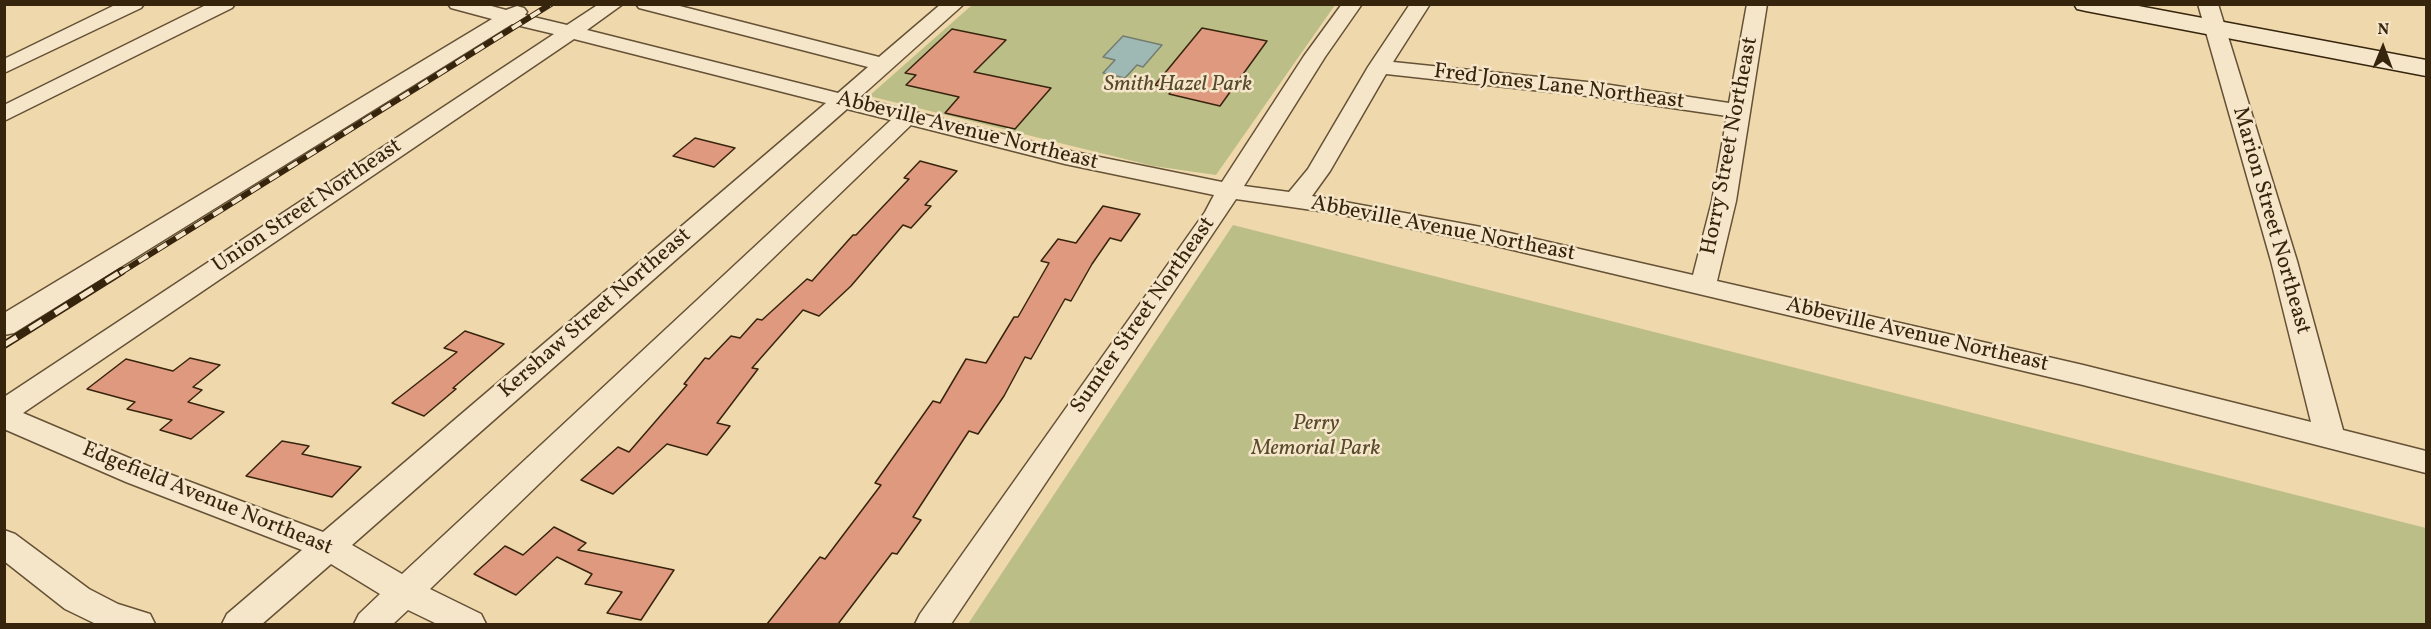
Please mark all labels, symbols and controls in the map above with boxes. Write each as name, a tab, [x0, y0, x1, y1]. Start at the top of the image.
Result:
north arrow	[2353, 18, 2413, 78]
text: N	[2377, 19, 2389, 41]
street label: Horry Street Northeast	[1697, 35, 1765, 257]
street label: Fred Jones Lane Northeast	[1432, 60, 1686, 116]
park label: Smith Hazel Park	[1104, 73, 1252, 99]
street label: Abbeville Avenue Northeast	[833, 87, 1101, 177]
street label: Marion Street Northeast	[2225, 104, 2315, 338]
street label: Union Street Northeast	[208, 134, 408, 280]
street label: Abbeville Avenue Northeast	[1309, 191, 1577, 269]
street label: Sumter Street Northeast	[1066, 212, 1222, 420]
street label: Kershaw Street Northeast	[494, 223, 698, 405]
street label: Abbeville Avenue Northeast	[1783, 293, 2051, 379]
park label: Perry Memorial Park	[1252, 412, 1380, 464]
street label: Edgefield Avenue Northeast	[78, 438, 336, 562]

